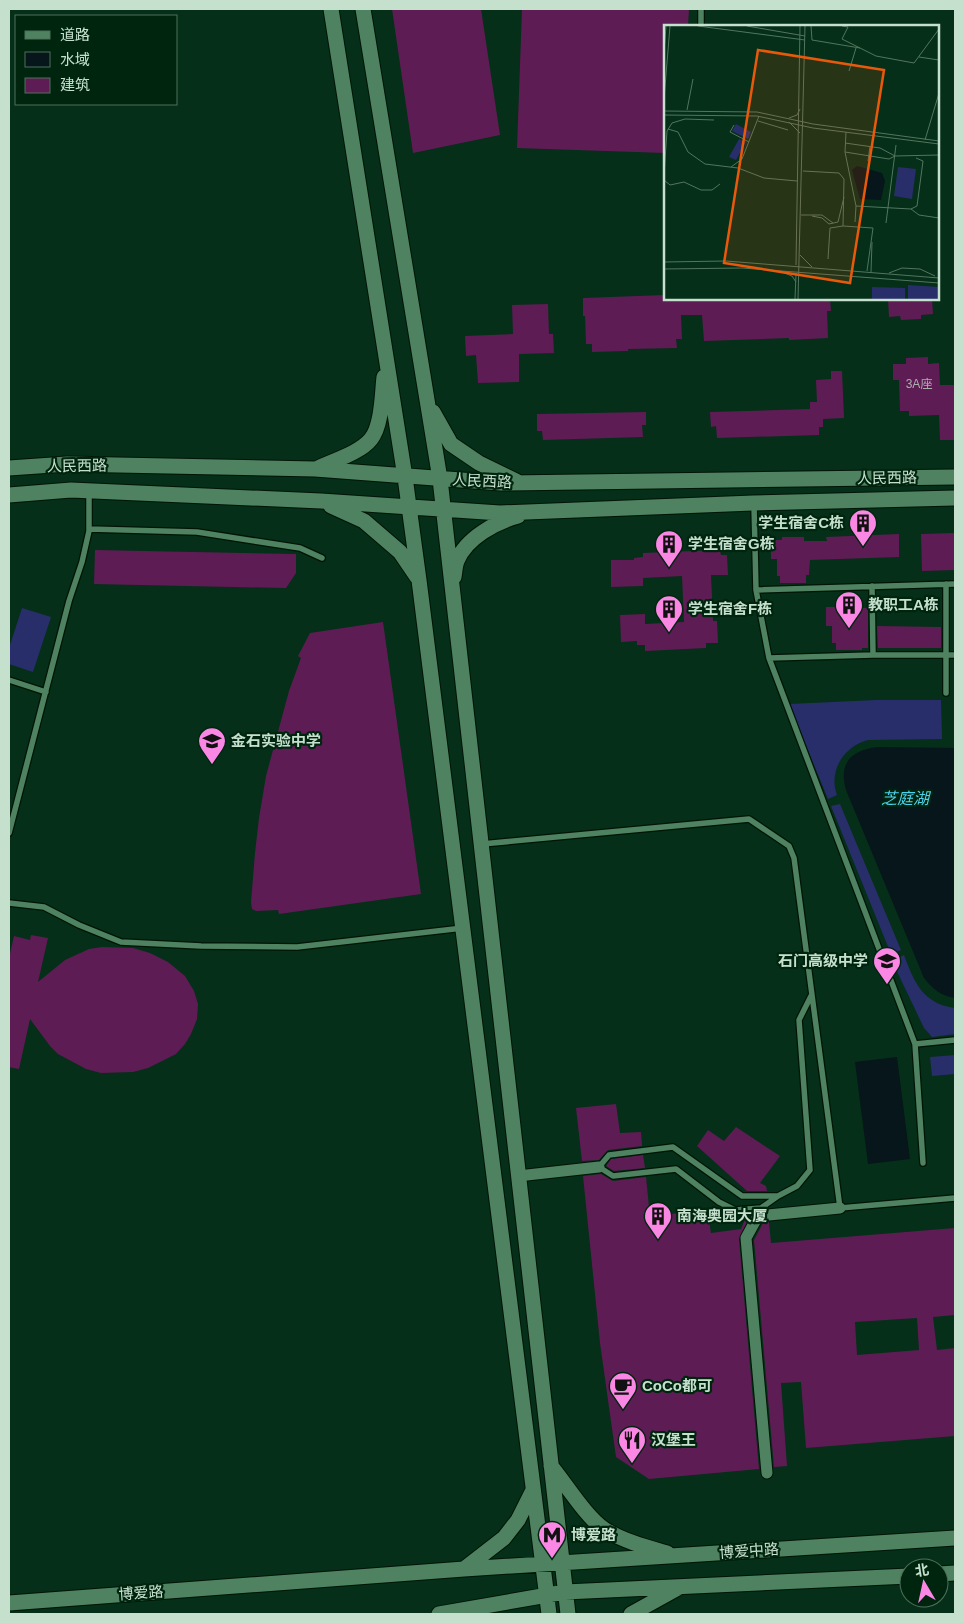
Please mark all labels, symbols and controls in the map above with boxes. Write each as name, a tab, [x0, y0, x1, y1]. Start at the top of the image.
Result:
legend	[15, 15, 178, 105]
inset map	[664, 25, 939, 300]
text: 道路	[60, 26, 90, 43]
text: 水域	[60, 51, 90, 68]
text: 建筑	[60, 76, 90, 93]
house number: 3A座	[906, 377, 932, 391]
street label: 人民西路	[47, 456, 107, 475]
street label: 人民西路	[857, 468, 917, 487]
street label: 人民西路	[452, 470, 512, 491]
building icon: 学生宿舍C栋	[848, 508, 878, 547]
place label: 学生宿舍C栋	[758, 514, 844, 531]
building icon: 学生宿舍G栋	[654, 529, 684, 568]
place label: 学生宿舍G栋	[688, 535, 775, 552]
building icon: 教职工A栋	[834, 590, 864, 629]
building icon: 学生宿舍F栋	[654, 594, 684, 633]
place label: 教职工A栋	[868, 596, 939, 613]
place label: 学生宿舍F栋	[688, 600, 772, 617]
school or university icon: 金石实验中学	[197, 726, 227, 765]
place label: 金石实验中学	[231, 732, 321, 749]
water label: 芝庭湖	[881, 790, 932, 807]
school or university icon: 石门高级中学	[872, 946, 902, 985]
place label: 石门高级中学	[778, 952, 868, 969]
building icon: 南海奥园大厦	[643, 1201, 673, 1240]
place label: 南海奥园大厦	[677, 1207, 767, 1224]
cafe icon: CoCo都可	[608, 1371, 638, 1410]
place label: CoCo都可	[642, 1377, 712, 1394]
restaurant icon: 汉堡王	[617, 1425, 647, 1464]
place label: 汉堡王	[651, 1431, 696, 1448]
metro station icon: 博爱路	[537, 1520, 567, 1559]
place label: 博爱路	[571, 1526, 616, 1543]
street label: 博爱中路	[718, 1540, 779, 1561]
north arrow	[899, 1558, 949, 1608]
text: 北	[914, 1561, 930, 1579]
street label: 博爱路	[118, 1582, 164, 1603]

